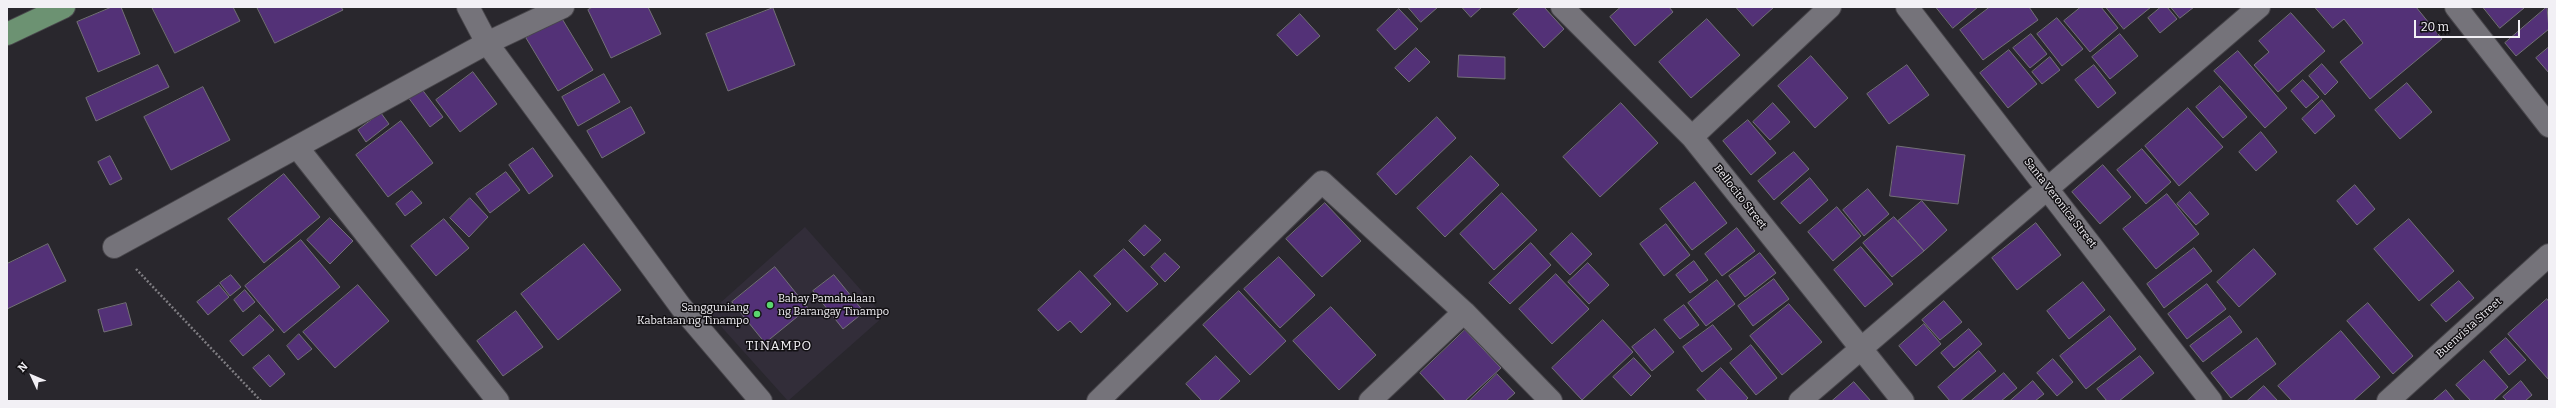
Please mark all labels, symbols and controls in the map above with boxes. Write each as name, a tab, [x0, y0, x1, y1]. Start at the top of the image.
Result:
scale bar	[2416, 12, 2522, 38]
text: 20 m	[2421, 20, 2449, 34]
street label: Santa Veronica Street	[2021, 156, 2099, 250]
street label: Bellocito Street	[1711, 162, 1769, 232]
place label: Bahay Pamahalaan ng Barangay Tinampo	[778, 292, 889, 318]
street label: Buenvista Street	[2433, 295, 2505, 361]
marker: Bahay Pamahalaan ng Barangay Tinampo	[765, 300, 775, 310]
place label: Sangguniang Kabataan ng Tinampo	[637, 301, 749, 327]
marker: Sangguniang Kabataan ng Tinampo	[752, 309, 762, 319]
district label: TINAMPO	[746, 338, 812, 354]
north arrow	[12, 356, 52, 396]
text: N	[15, 360, 31, 375]

